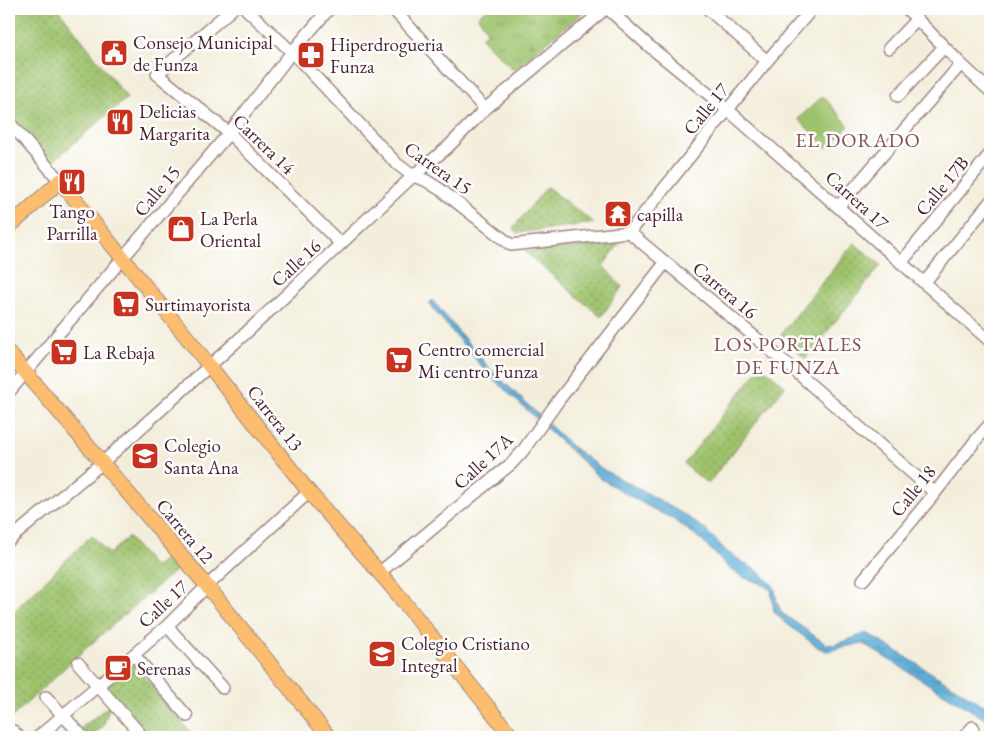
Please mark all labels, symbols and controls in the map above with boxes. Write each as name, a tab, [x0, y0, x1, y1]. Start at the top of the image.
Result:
place label: Consejo Municipal de Funza	[133, 30, 273, 77]
place label: Hiperdrogueria Funza	[330, 32, 444, 79]
public building icon: Consejo Municipal de Funza	[99, 38, 129, 68]
pharmacy icon: Hiperdrogueria Funza	[296, 40, 326, 70]
street label: Calle 17	[678, 77, 735, 140]
place label: Delicias Margarita	[139, 99, 210, 146]
restaurant icon: Delicias Margarita	[105, 107, 135, 137]
street label: Carrera 14	[228, 108, 301, 180]
district label: EL DORADO	[795, 127, 921, 153]
street label: Carrera 15	[399, 136, 477, 200]
street label: Calle 17B	[910, 151, 974, 221]
street label: Calle 15	[128, 160, 186, 222]
street label: Carrera 17	[820, 165, 895, 236]
restaurant icon: Tango Parrilla	[57, 167, 87, 197]
place label: Tango Parrilla	[46, 199, 98, 246]
temple icon: capilla	[603, 199, 633, 229]
place label: capilla	[637, 202, 684, 227]
place label: La Perla Oriental	[200, 206, 261, 253]
shop icon: La Perla Oriental	[166, 214, 196, 244]
street label: Calle 16	[266, 234, 326, 292]
street label: Carrera 16	[687, 256, 763, 324]
supermarket icon: Surtimayorista	[111, 289, 141, 319]
place label: Surtimayorista	[145, 292, 251, 317]
district label: LOS PORTALES DE FUNZA	[714, 331, 862, 380]
supermarket icon: La Rebaja	[49, 337, 79, 367]
place label: Centro comercial Mi centro Funza	[418, 337, 545, 384]
place label: La Rebaja	[83, 340, 156, 365]
supermarket icon: Centro comercial Mi centro Funza	[384, 345, 414, 375]
street label: Carrera 13	[241, 380, 309, 456]
street label: Calle 17A	[448, 426, 519, 495]
place label: Colegio Santa Ana	[164, 433, 239, 480]
school or university icon: Colegio Santa Ana	[130, 441, 160, 471]
street label: Calle 18	[885, 460, 941, 522]
street label: Carrera 12	[151, 493, 219, 569]
street label: Calle 17	[133, 574, 194, 633]
place label: Colegio Cristiano Integral	[401, 631, 530, 678]
school or university icon: Colegio Cristiano Integral	[367, 639, 397, 669]
cafe icon: Serenas	[103, 653, 133, 683]
place label: Serenas	[137, 656, 191, 681]

